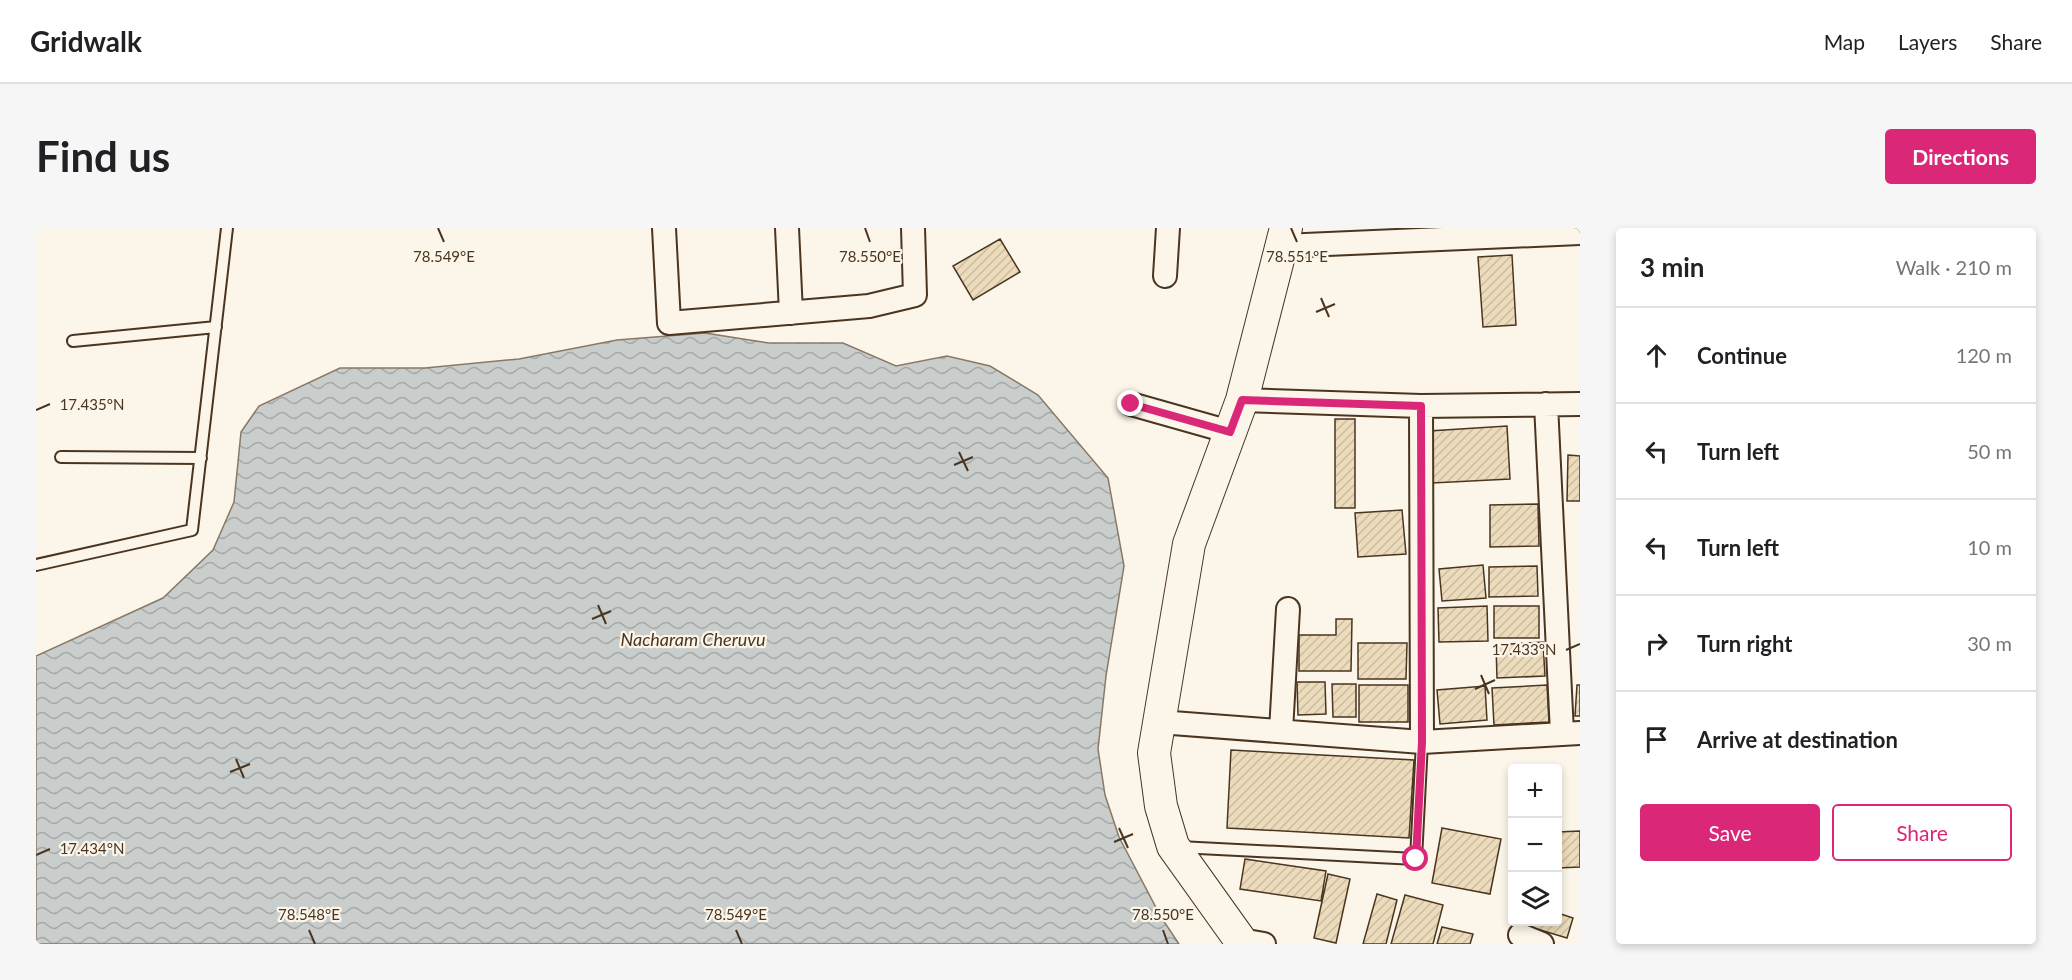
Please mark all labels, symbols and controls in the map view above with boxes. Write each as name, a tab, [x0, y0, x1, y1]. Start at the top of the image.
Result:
text: Gridwalk	[30, 24, 142, 58]
text: Map	[1824, 29, 1865, 54]
text: Layers	[1898, 29, 1957, 54]
text: Share	[1990, 29, 2042, 54]
button: Directions	[1885, 129, 2036, 184]
text: Find us	[36, 131, 170, 181]
text: 78.549°E	[413, 247, 475, 265]
text: 78.550°E	[839, 247, 901, 265]
text: 78.551°E	[1266, 247, 1328, 265]
text: 3 min	[1640, 251, 1704, 283]
text: Walk · 210 m	[1896, 255, 2012, 279]
icon: ahead	[1640, 339, 1673, 372]
text: Continue	[1697, 342, 1787, 369]
text: 120 m	[1956, 343, 2012, 367]
route end	[1117, 390, 1143, 416]
text: 17.435°N	[60, 395, 124, 413]
icon: left	[1640, 435, 1673, 468]
text: Turn left	[1697, 438, 1779, 465]
text: 50 m	[1967, 439, 2012, 463]
icon: left	[1640, 531, 1673, 564]
text: Turn left	[1697, 534, 1779, 561]
text: 10 m	[1967, 535, 2012, 559]
icon: right	[1640, 627, 1673, 660]
water label: Nacharam Cheruvu	[620, 628, 766, 650]
text: Turn right	[1697, 630, 1792, 657]
text: 30 m	[1967, 631, 2012, 655]
text: 17.433°N	[1492, 640, 1556, 658]
icon: arrive	[1640, 723, 1673, 756]
text: Arrive at destination	[1697, 726, 1898, 753]
map controls	[1508, 764, 1562, 926]
button: +	[1508, 764, 1562, 818]
button: Save	[1640, 804, 1820, 861]
button: Share	[1832, 804, 2012, 861]
button: −	[1508, 818, 1562, 872]
text: 17.434°N	[60, 839, 124, 857]
route start	[1402, 845, 1428, 871]
button: layers	[1508, 872, 1562, 926]
text: 78.548°E	[278, 905, 340, 923]
text: 78.549°E	[705, 905, 767, 923]
text: 78.550°E	[1132, 905, 1194, 923]

